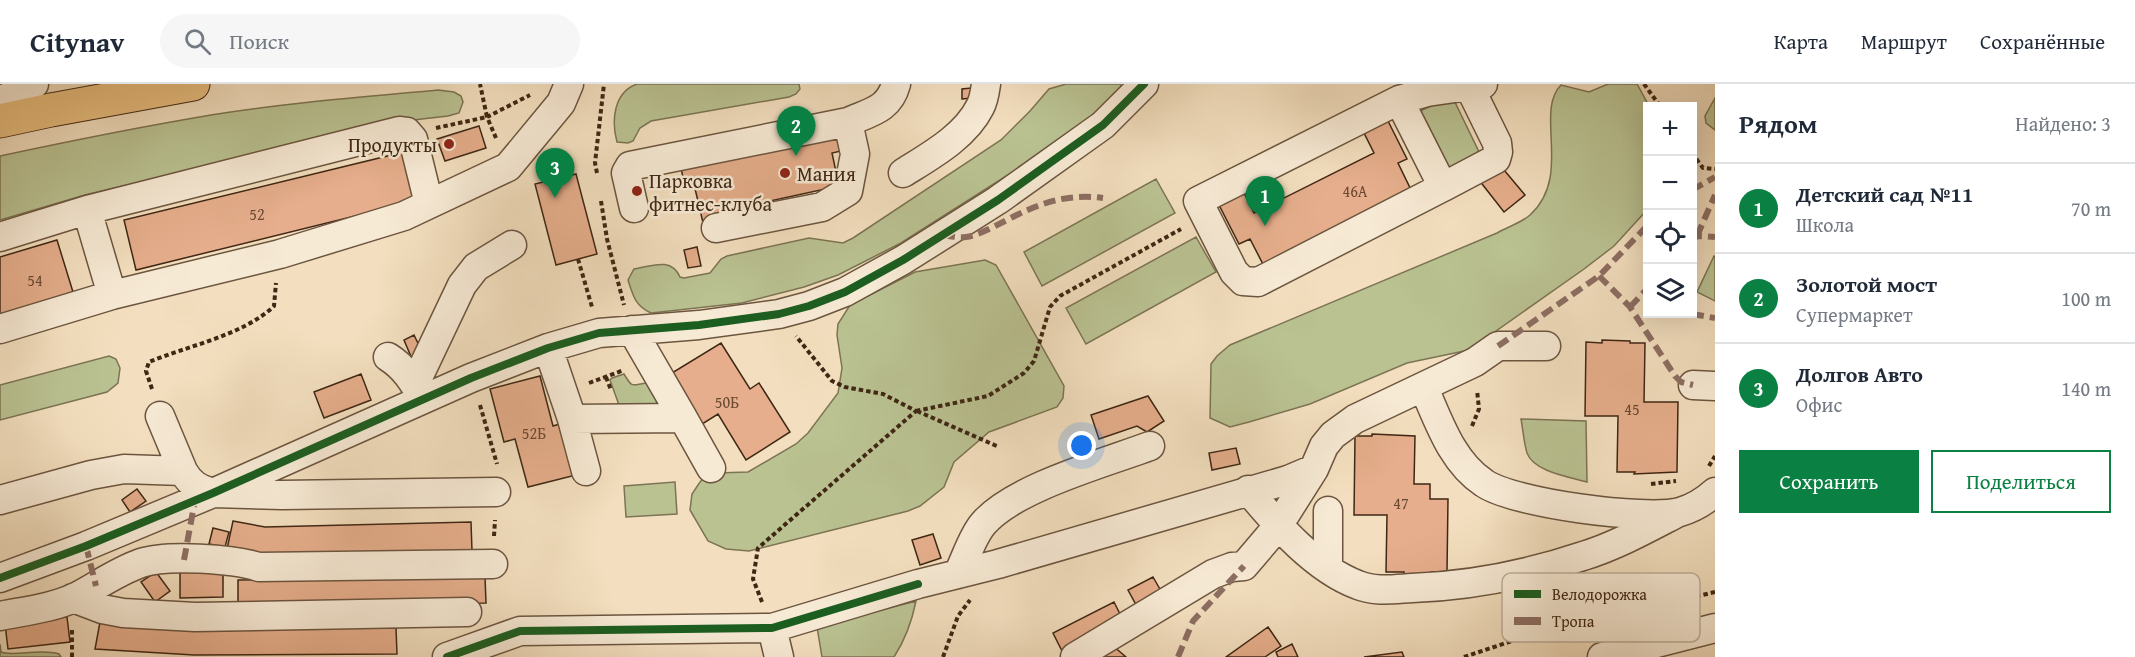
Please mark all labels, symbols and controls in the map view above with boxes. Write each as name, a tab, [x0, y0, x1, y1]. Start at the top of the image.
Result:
search box	[160, 14, 580, 68]
text: Citynav	[30, 21, 124, 62]
icon: search	[181, 25, 214, 58]
text: Поиск	[229, 25, 289, 57]
text: Карта	[1774, 26, 1828, 57]
text: Маршрут	[1861, 26, 1947, 57]
text: Сохранённые	[1980, 26, 2105, 57]
map controls	[1643, 102, 1697, 318]
button: +	[1643, 102, 1697, 156]
text: Рядом	[1739, 104, 1817, 143]
pin: 2	[776, 106, 816, 156]
text: Найдено: 3	[2015, 109, 2111, 138]
place label: Продукты	[348, 130, 437, 159]
marker: Продукты	[442, 137, 456, 151]
pin: 3	[536, 148, 574, 198]
button: −	[1643, 156, 1697, 210]
place label: Мания	[797, 159, 856, 188]
place label: Парковка фитнес-клуба	[649, 166, 773, 218]
marker: Мания	[778, 166, 792, 180]
pin: 1	[1246, 176, 1284, 226]
text: Детский сад №11	[1796, 178, 1973, 210]
house number: 46А	[1342, 179, 1368, 203]
marker: Парковка фитнес-клуба	[630, 184, 644, 198]
text: 1	[1753, 194, 1764, 223]
text: 70 m	[2071, 194, 2111, 223]
house number: 52	[249, 202, 265, 226]
button: locate	[1643, 210, 1697, 264]
text: Школа	[1796, 210, 1854, 239]
button: layers	[1643, 264, 1697, 318]
house number: 54	[27, 268, 43, 292]
text: Золотой мост	[1796, 268, 1937, 300]
text: 2	[1753, 284, 1764, 313]
text: 100 m	[2061, 284, 2111, 313]
text: Супермаркет	[1796, 300, 1913, 329]
text: Долгов Авто	[1796, 358, 1923, 390]
text: 3	[1753, 374, 1764, 403]
text: 140 m	[2061, 374, 2111, 403]
house number: 50Б	[715, 390, 739, 414]
text: Офис	[1796, 390, 1842, 419]
house number: 45	[1624, 397, 1640, 421]
house number: 52Б	[522, 421, 546, 445]
your location	[1067, 431, 1096, 460]
button: Сохранить	[1739, 450, 1919, 513]
button: Поделиться	[1931, 450, 2111, 513]
house number: 47	[1393, 491, 1409, 515]
legend	[1502, 573, 1700, 642]
text: Велодорожка	[1552, 582, 1647, 606]
text: Тропа	[1552, 609, 1595, 633]

